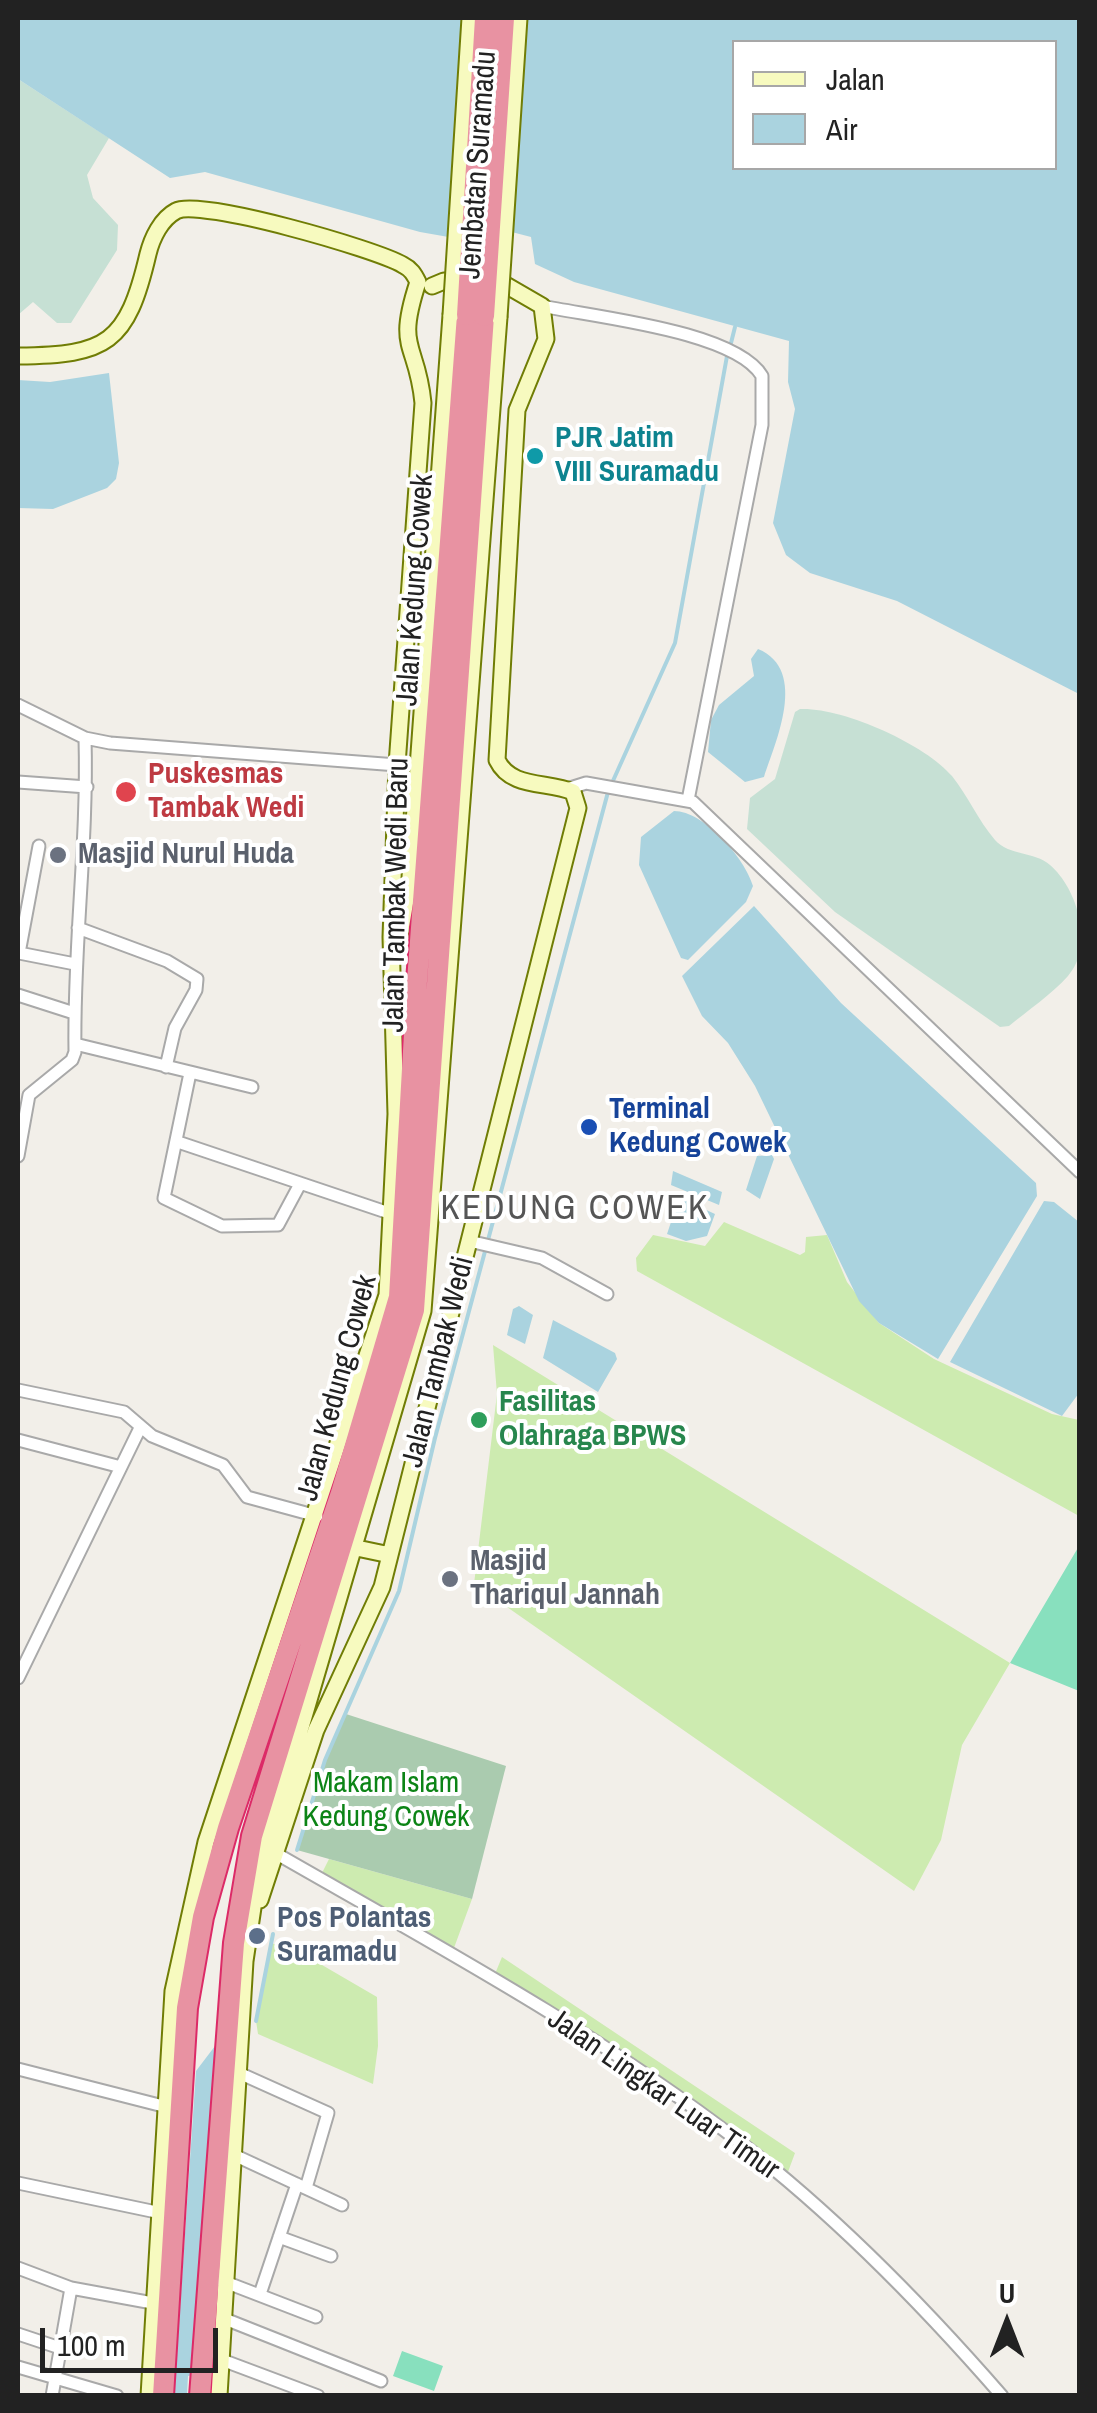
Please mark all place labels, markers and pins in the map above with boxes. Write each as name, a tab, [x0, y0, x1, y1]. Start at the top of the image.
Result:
place label: PJR Jatim VIII Suramadu	[555, 421, 719, 492]
marker: PJR Jatim VIII Suramadu	[524, 445, 546, 467]
place label: Puskesmas Tambak Wedi	[148, 757, 304, 828]
marker: Puskesmas Tambak Wedi	[113, 779, 139, 805]
place label: Masjid Nurul Huda	[78, 837, 294, 873]
marker: Masjid Nurul Huda	[47, 844, 69, 866]
place label: Terminal Kedung Cowek	[609, 1092, 787, 1162]
marker: Terminal Kedung Cowek	[578, 1116, 600, 1138]
place label: Fasilitas Olahraga BPWS	[499, 1385, 686, 1456]
marker: Fasilitas Olahraga BPWS	[468, 1409, 490, 1431]
place label: Masjid Thariqul Jannah	[470, 1544, 660, 1614]
marker: Masjid Thariqul Jannah	[439, 1568, 461, 1590]
place label: Pos Polantas Suramadu	[277, 1901, 431, 1972]
marker: Pos Polantas Suramadu	[246, 1925, 268, 1947]

